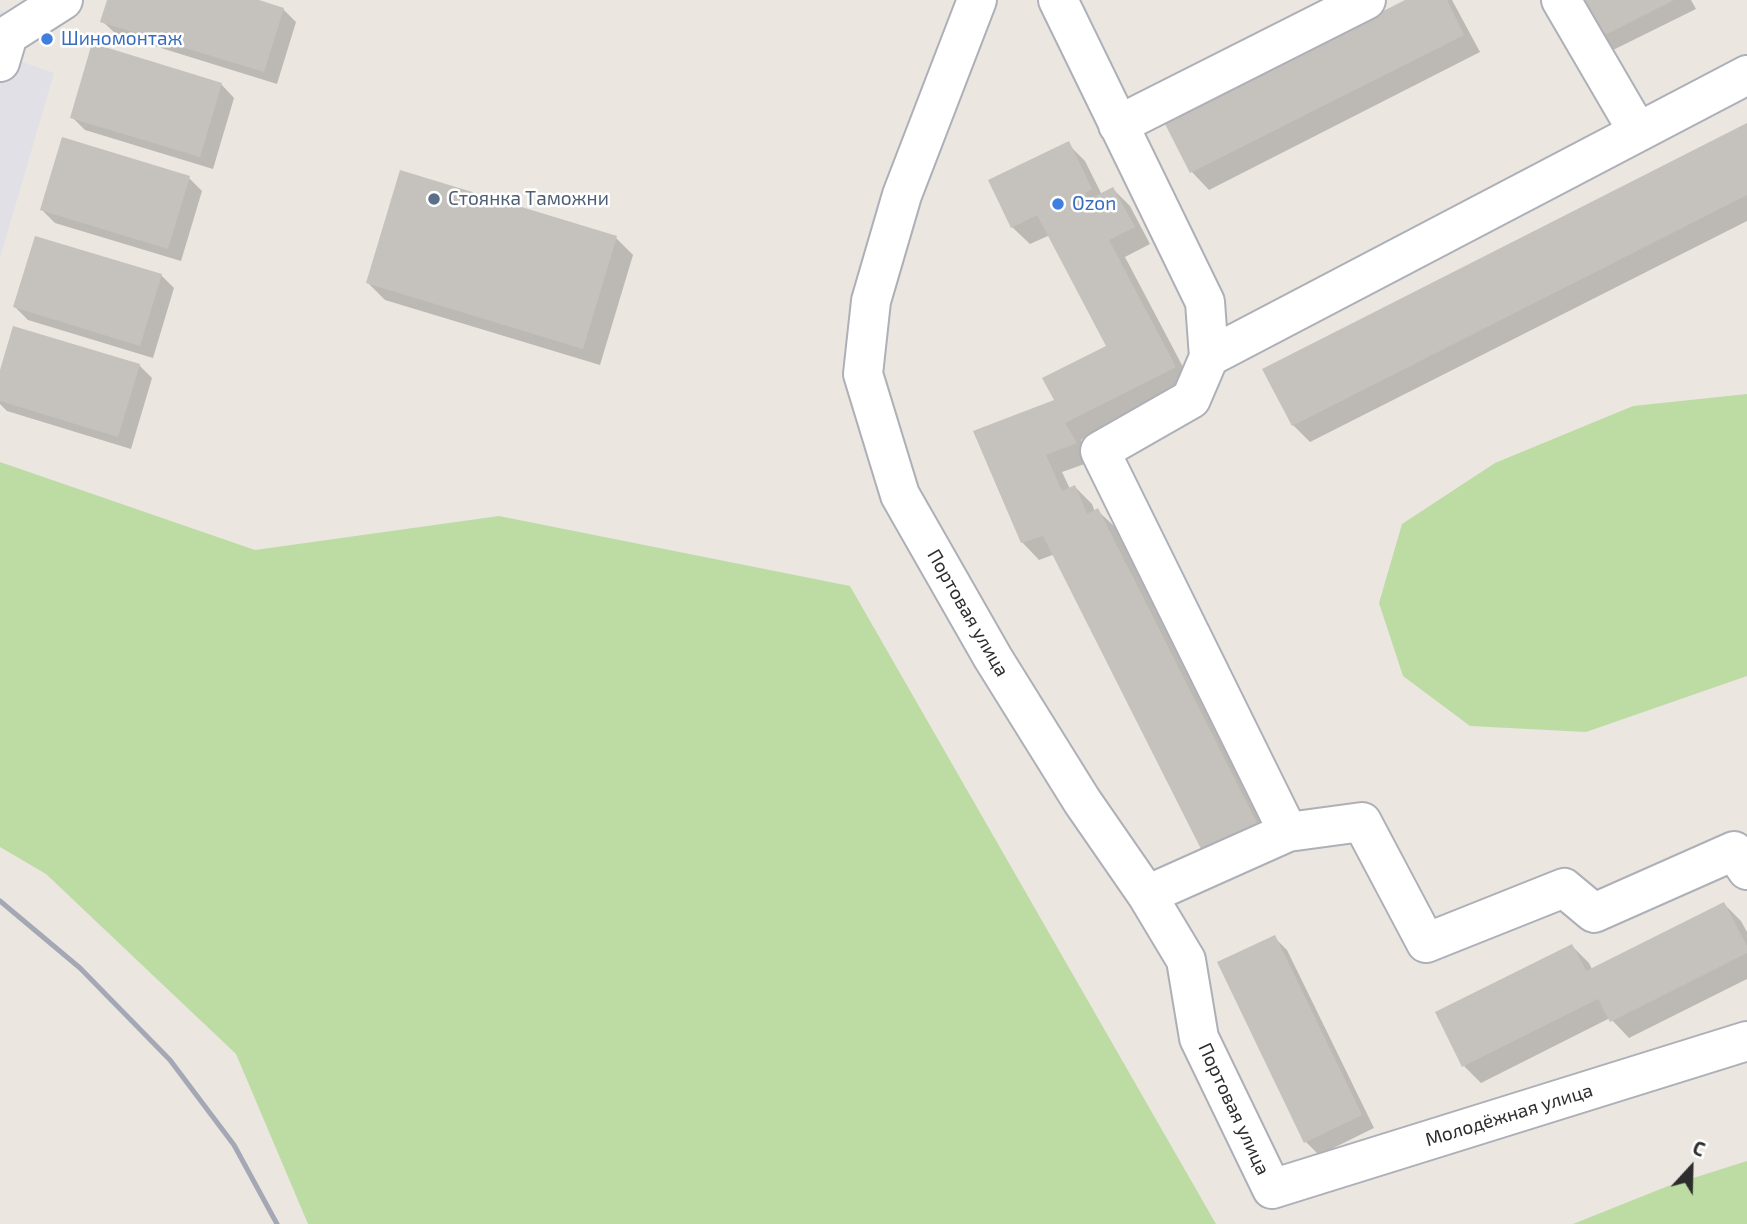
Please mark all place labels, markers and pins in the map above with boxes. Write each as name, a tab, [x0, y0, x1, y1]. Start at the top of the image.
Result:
place label: Шиномонтаж	[61, 28, 183, 50]
marker: Шиномонтаж	[39, 31, 55, 47]
place label: Стоянка Таможни	[448, 188, 609, 210]
marker: Стоянка Таможни	[426, 191, 442, 207]
place label: Ozon	[1072, 193, 1116, 215]
marker: Ozon	[1050, 196, 1066, 212]

